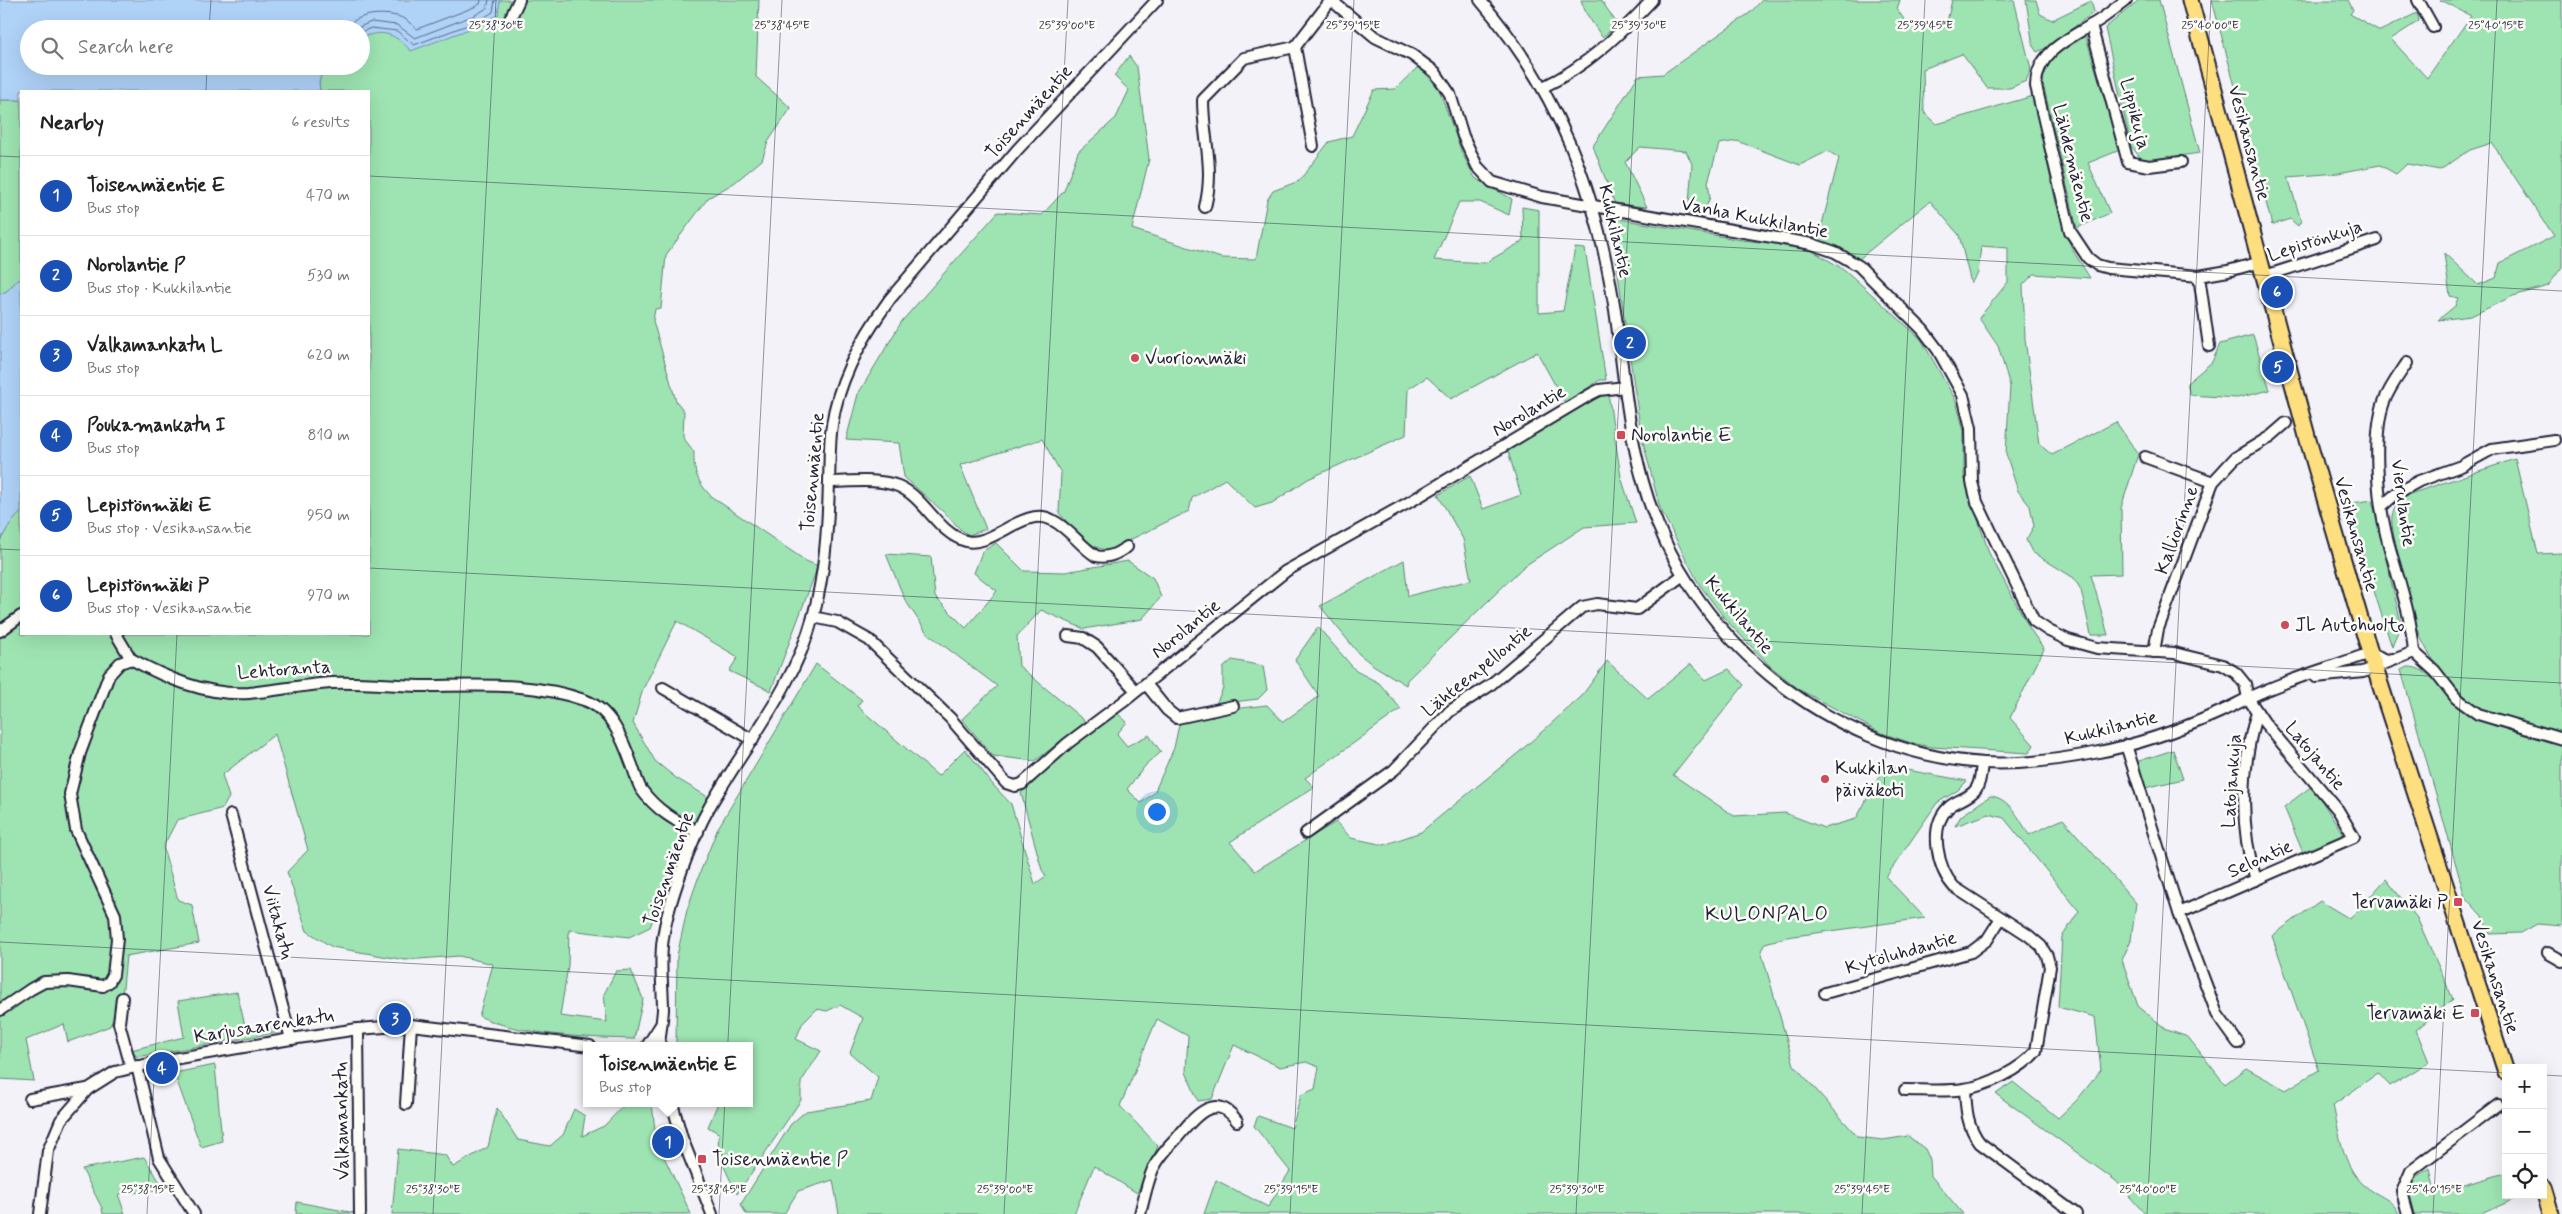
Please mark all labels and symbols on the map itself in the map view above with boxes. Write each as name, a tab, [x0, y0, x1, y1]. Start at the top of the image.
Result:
text: 25°38'30"E	[469, 18, 523, 34]
text: 25°38'45"E	[754, 18, 810, 34]
text: 25°39'00"E	[1039, 18, 1095, 34]
text: 25°39'15"E	[1326, 18, 1380, 34]
text: 25°39'30"E	[1611, 18, 1667, 34]
text: 25°39'45"E	[1897, 18, 1953, 34]
text: 25°40'00"E	[2181, 18, 2239, 34]
text: 25°40'15"E	[2468, 18, 2524, 34]
street label: Toisenmäentie	[980, 59, 1078, 165]
street label: Lippikuja	[2112, 75, 2157, 153]
street label: Vesikansantie	[2222, 83, 2276, 203]
street label: Lähdemäentie	[2046, 101, 2100, 225]
street label: Kukkilantie	[1592, 182, 1638, 280]
street label: Vanha Kukkilantie	[1679, 191, 1831, 245]
street label: Lepistönkuja	[2264, 214, 2366, 269]
pin: 6	[2261, 273, 2293, 311]
pin: 2	[1614, 324, 1646, 362]
place label: Vuorionmäki	[1145, 346, 1247, 371]
pin: 5	[2262, 348, 2294, 386]
marker: Vuorionmäki	[1129, 352, 1141, 364]
street label: Norolantie	[1487, 379, 1571, 443]
street label: Toisenmäentie	[795, 411, 831, 533]
place label: Norolantie E	[1631, 423, 1732, 448]
marker: Norolantie E	[1615, 429, 1627, 441]
street label: Vierulantie	[2385, 458, 2421, 548]
street label: Vesikansantie	[2328, 474, 2384, 594]
street label: Kalliorinne	[2149, 482, 2205, 578]
street label: Kukkilantie	[1699, 571, 1779, 659]
street label: Norolantie	[1146, 593, 1226, 665]
place label: JL Autohuolto	[2295, 613, 2405, 638]
street label: Lähteenpellontie	[1417, 619, 1537, 723]
marker: JL Autohuolto	[2279, 619, 2291, 631]
street label: Lehtoranta	[236, 654, 332, 686]
street label: Kukkilantie	[2062, 704, 2160, 752]
street label: Latojantie	[2278, 716, 2351, 796]
street label: Latojankuja	[2216, 733, 2249, 829]
place label: Kukkilan päiväkoti	[1835, 756, 1908, 803]
marker: Kukkilan päiväkoti	[1819, 773, 1831, 785]
your location	[1144, 799, 1170, 825]
street label: Toisenmäentie	[638, 808, 700, 930]
street label: Selontie	[2224, 834, 2296, 884]
street label: Viitakatu	[256, 882, 300, 962]
place label: Tervamäki P	[2352, 890, 2448, 915]
marker: Tervamäki P	[2452, 896, 2464, 908]
district label: KULONPALO	[1705, 901, 1829, 928]
street label: Vesikansantie	[2465, 917, 2525, 1037]
street label: Kytöluhdantie	[1843, 925, 1959, 981]
pin: 3	[379, 1000, 411, 1038]
place label: Tervamäki E	[2366, 1001, 2465, 1026]
street label: Karjusaarenkatu	[192, 1003, 336, 1050]
marker: Tervamäki E	[2469, 1007, 2481, 1019]
pin: 4	[146, 1049, 178, 1087]
street label: Valkamankatu	[328, 1062, 356, 1180]
pin: 1	[652, 1123, 684, 1161]
place label: Toisenmäentie P	[712, 1147, 849, 1172]
marker: Toisenmäentie P	[696, 1153, 708, 1165]
text: 25°38'15"E	[121, 1182, 175, 1198]
text: 25°38'30"E	[406, 1182, 460, 1198]
text: 25°38'45"E	[691, 1182, 747, 1198]
text: 25°39'00"E	[977, 1182, 1033, 1198]
text: 25°39'15"E	[1264, 1182, 1318, 1198]
text: 25°39'30"E	[1549, 1182, 1605, 1198]
text: 25°39'45"E	[1834, 1182, 1890, 1198]
text: 25°40'00"E	[2119, 1182, 2177, 1198]
text: 25°40'15"E	[2406, 1182, 2462, 1198]

